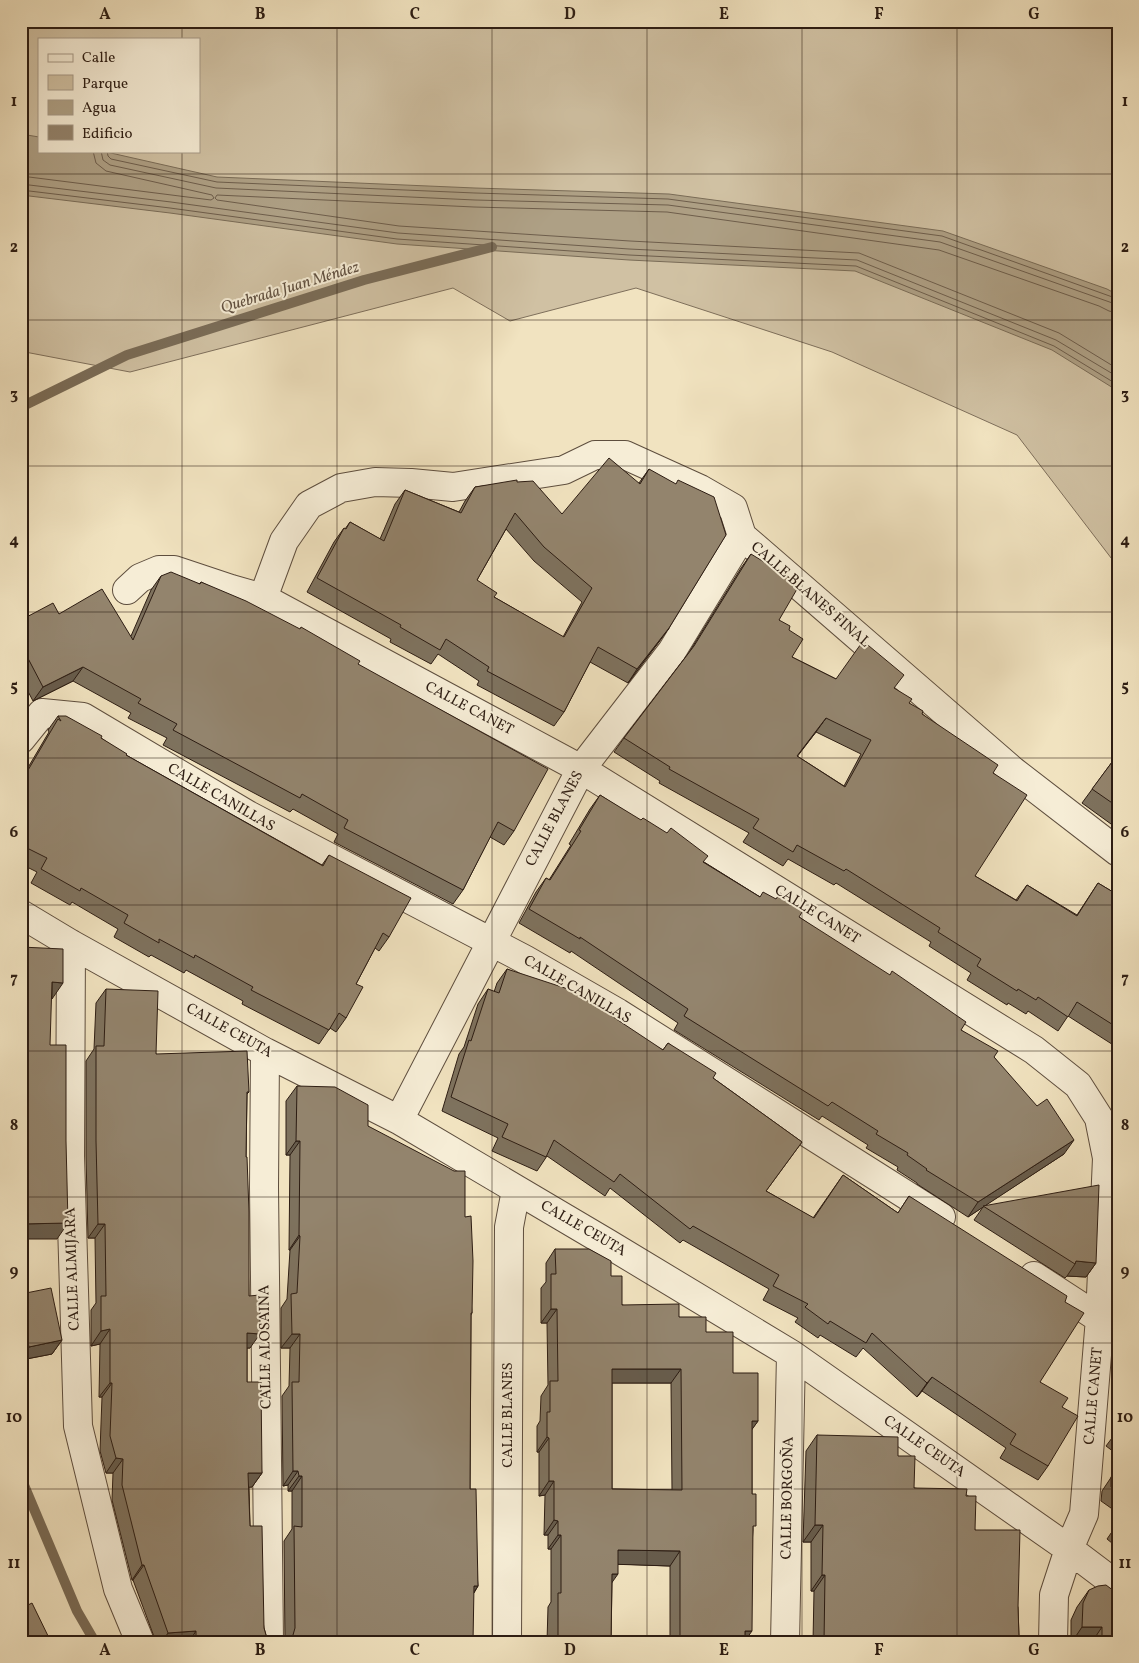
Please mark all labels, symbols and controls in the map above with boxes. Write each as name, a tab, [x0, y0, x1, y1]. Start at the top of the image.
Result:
text: A	[99, 4, 111, 26]
text: B	[255, 4, 266, 26]
text: C	[410, 4, 420, 26]
text: D	[564, 4, 576, 26]
text: E	[719, 4, 729, 26]
text: F	[874, 4, 884, 26]
text: G	[1028, 4, 1040, 26]
legend	[38, 38, 200, 152]
text: Calle	[82, 48, 115, 69]
text: Parque	[82, 74, 128, 95]
text: 1	[11, 91, 17, 113]
text: 1	[1122, 91, 1128, 113]
text: Agua	[82, 98, 116, 119]
text: Edificio	[82, 124, 133, 145]
text: 2	[10, 237, 18, 259]
text: 2	[1121, 237, 1129, 259]
water label: Quebrada Juan Méndez	[218, 256, 363, 320]
text: 3	[10, 384, 18, 406]
text: 3	[1121, 384, 1129, 406]
text: 4	[9, 530, 19, 552]
text: 4	[1120, 530, 1130, 552]
street label: CALLE BLANES FINAL	[746, 537, 875, 653]
text: 5	[10, 676, 18, 698]
text: 5	[1121, 676, 1129, 698]
street label: CALLE CANET	[421, 677, 517, 741]
street label: CALLE CANILLAS	[163, 759, 279, 837]
street label: CALLE BLANES	[521, 767, 589, 871]
text: 6	[10, 822, 19, 844]
text: 6	[1121, 822, 1130, 844]
street label: CALLE CANET	[770, 880, 864, 950]
street label: CALLE CANILLAS	[519, 951, 635, 1029]
text: 7	[10, 968, 18, 990]
text: 7	[1121, 968, 1129, 990]
street label: CALLE CEUTA	[182, 999, 276, 1064]
text: 8	[10, 1115, 18, 1137]
text: 8	[1121, 1115, 1129, 1137]
street label: CALLE CEUTA	[536, 1196, 630, 1262]
street label: CALLE ALMIJARA	[60, 1207, 86, 1331]
text: 9	[10, 1261, 19, 1283]
text: 9	[1121, 1261, 1130, 1283]
street label: CALLE ALOSAINA	[254, 1284, 278, 1409]
street label: CALLE CANET	[1079, 1346, 1109, 1446]
street label: CALLE BLANES	[498, 1362, 519, 1468]
text: 10	[6, 1407, 22, 1429]
text: 10	[1117, 1407, 1133, 1429]
street label: CALLE CEUTA	[879, 1411, 970, 1483]
street label: CALLE BORGOÑA	[776, 1436, 800, 1560]
text: 11	[8, 1553, 20, 1575]
text: 11	[1119, 1553, 1131, 1575]
text: A	[99, 1640, 111, 1662]
text: B	[255, 1640, 266, 1662]
text: C	[410, 1640, 420, 1662]
text: D	[564, 1640, 576, 1662]
text: E	[719, 1640, 729, 1662]
text: F	[874, 1640, 884, 1662]
text: G	[1028, 1640, 1040, 1662]

